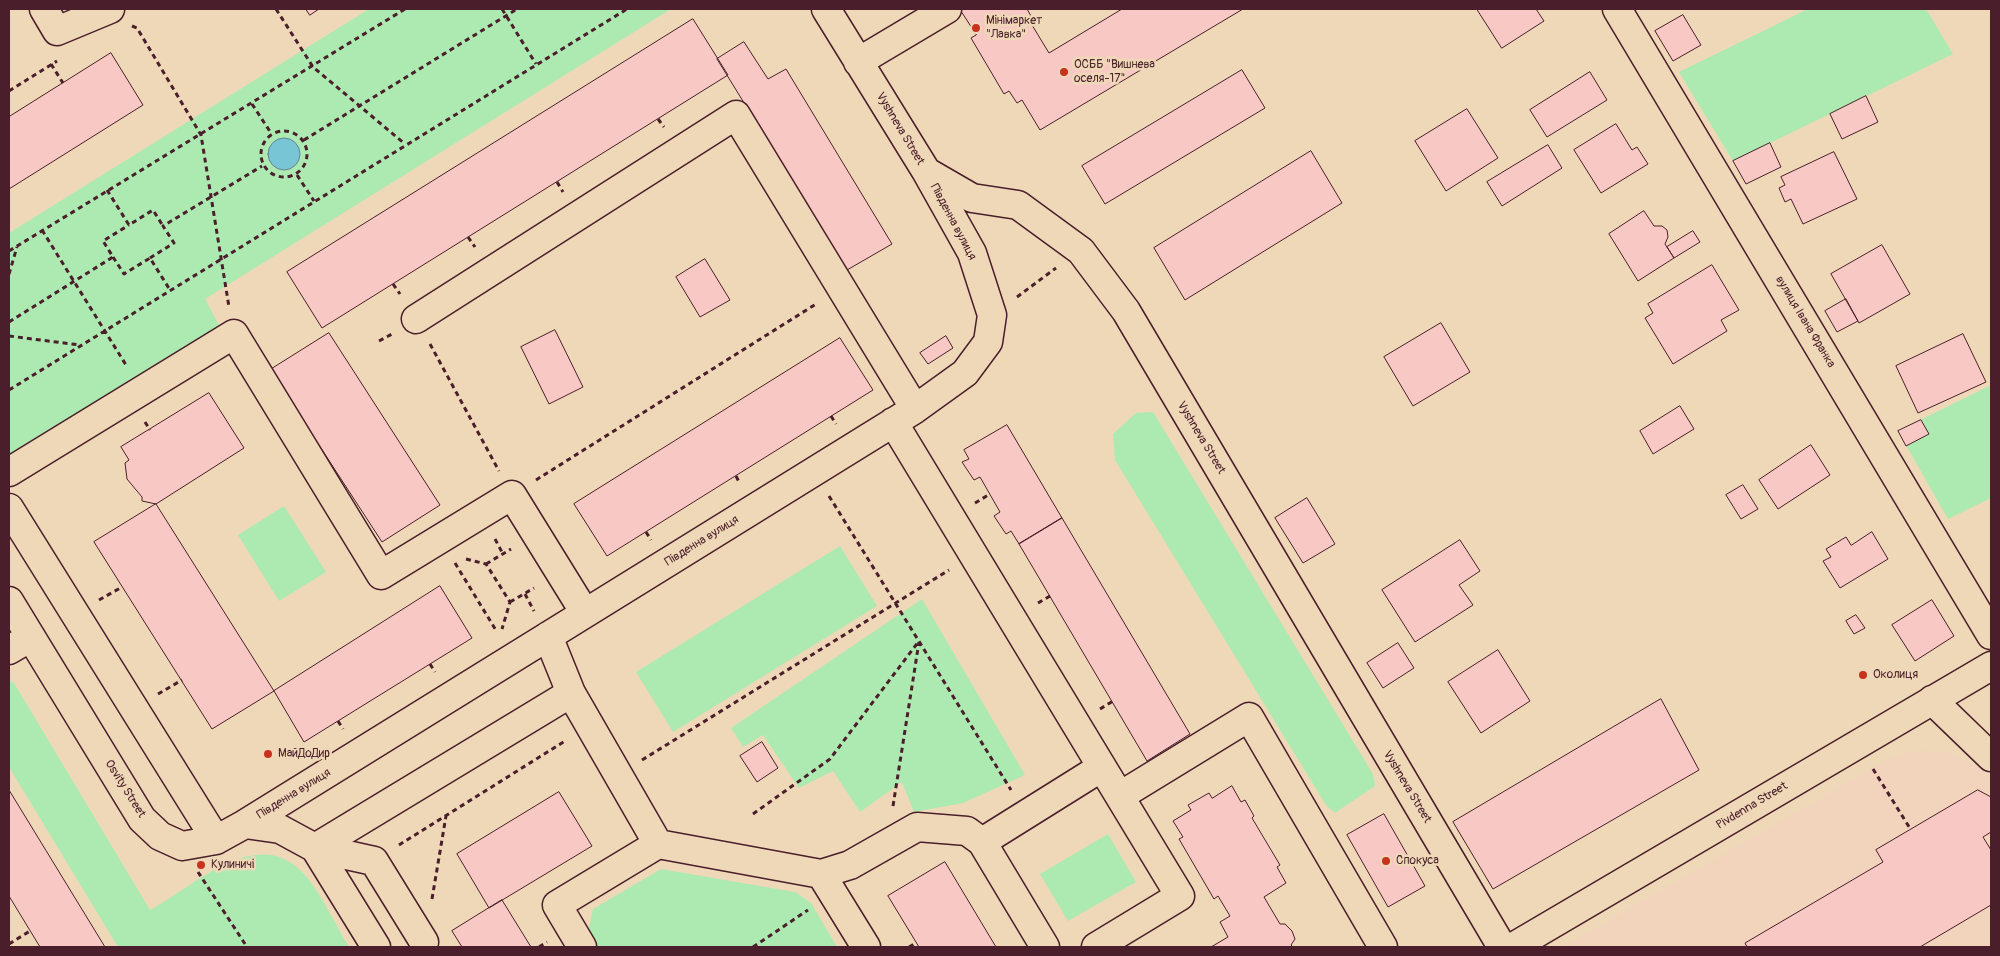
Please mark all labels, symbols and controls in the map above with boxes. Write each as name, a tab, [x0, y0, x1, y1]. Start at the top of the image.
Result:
place label: Мінімаркет "Лавка"	[986, 14, 1042, 42]
marker: Мінімаркет "Лавка"	[970, 22, 982, 34]
place label: ОСББ "Вишнева оселя-17"	[1074, 58, 1155, 86]
marker: ОСББ "Вишнева оселя-17"	[1058, 66, 1070, 78]
street label: Vyshneva Street	[873, 90, 927, 168]
street label: Південна вулиця	[927, 181, 979, 263]
street label: вулиця Івана Франка	[1772, 273, 1838, 371]
street label: Vyshneva Street	[1174, 399, 1228, 477]
street label: Південна вулиця	[662, 513, 742, 569]
place label: Околиця	[1873, 668, 1918, 682]
marker: Околиця	[1857, 669, 1869, 681]
place label: МайДоДир	[278, 747, 330, 761]
marker: МайДоДир	[262, 748, 274, 760]
street label: Vyshneva Street	[1380, 748, 1434, 826]
street label: Osvity Street	[102, 757, 148, 821]
street label: Південна вулиця	[254, 766, 334, 822]
street label: Pivdenna Street	[1714, 779, 1790, 833]
place label: Спокуса	[1396, 854, 1439, 868]
marker: Спокуса	[1380, 855, 1392, 867]
place label: Кулиничі	[211, 858, 254, 872]
marker: Кулиничі	[195, 859, 207, 871]

